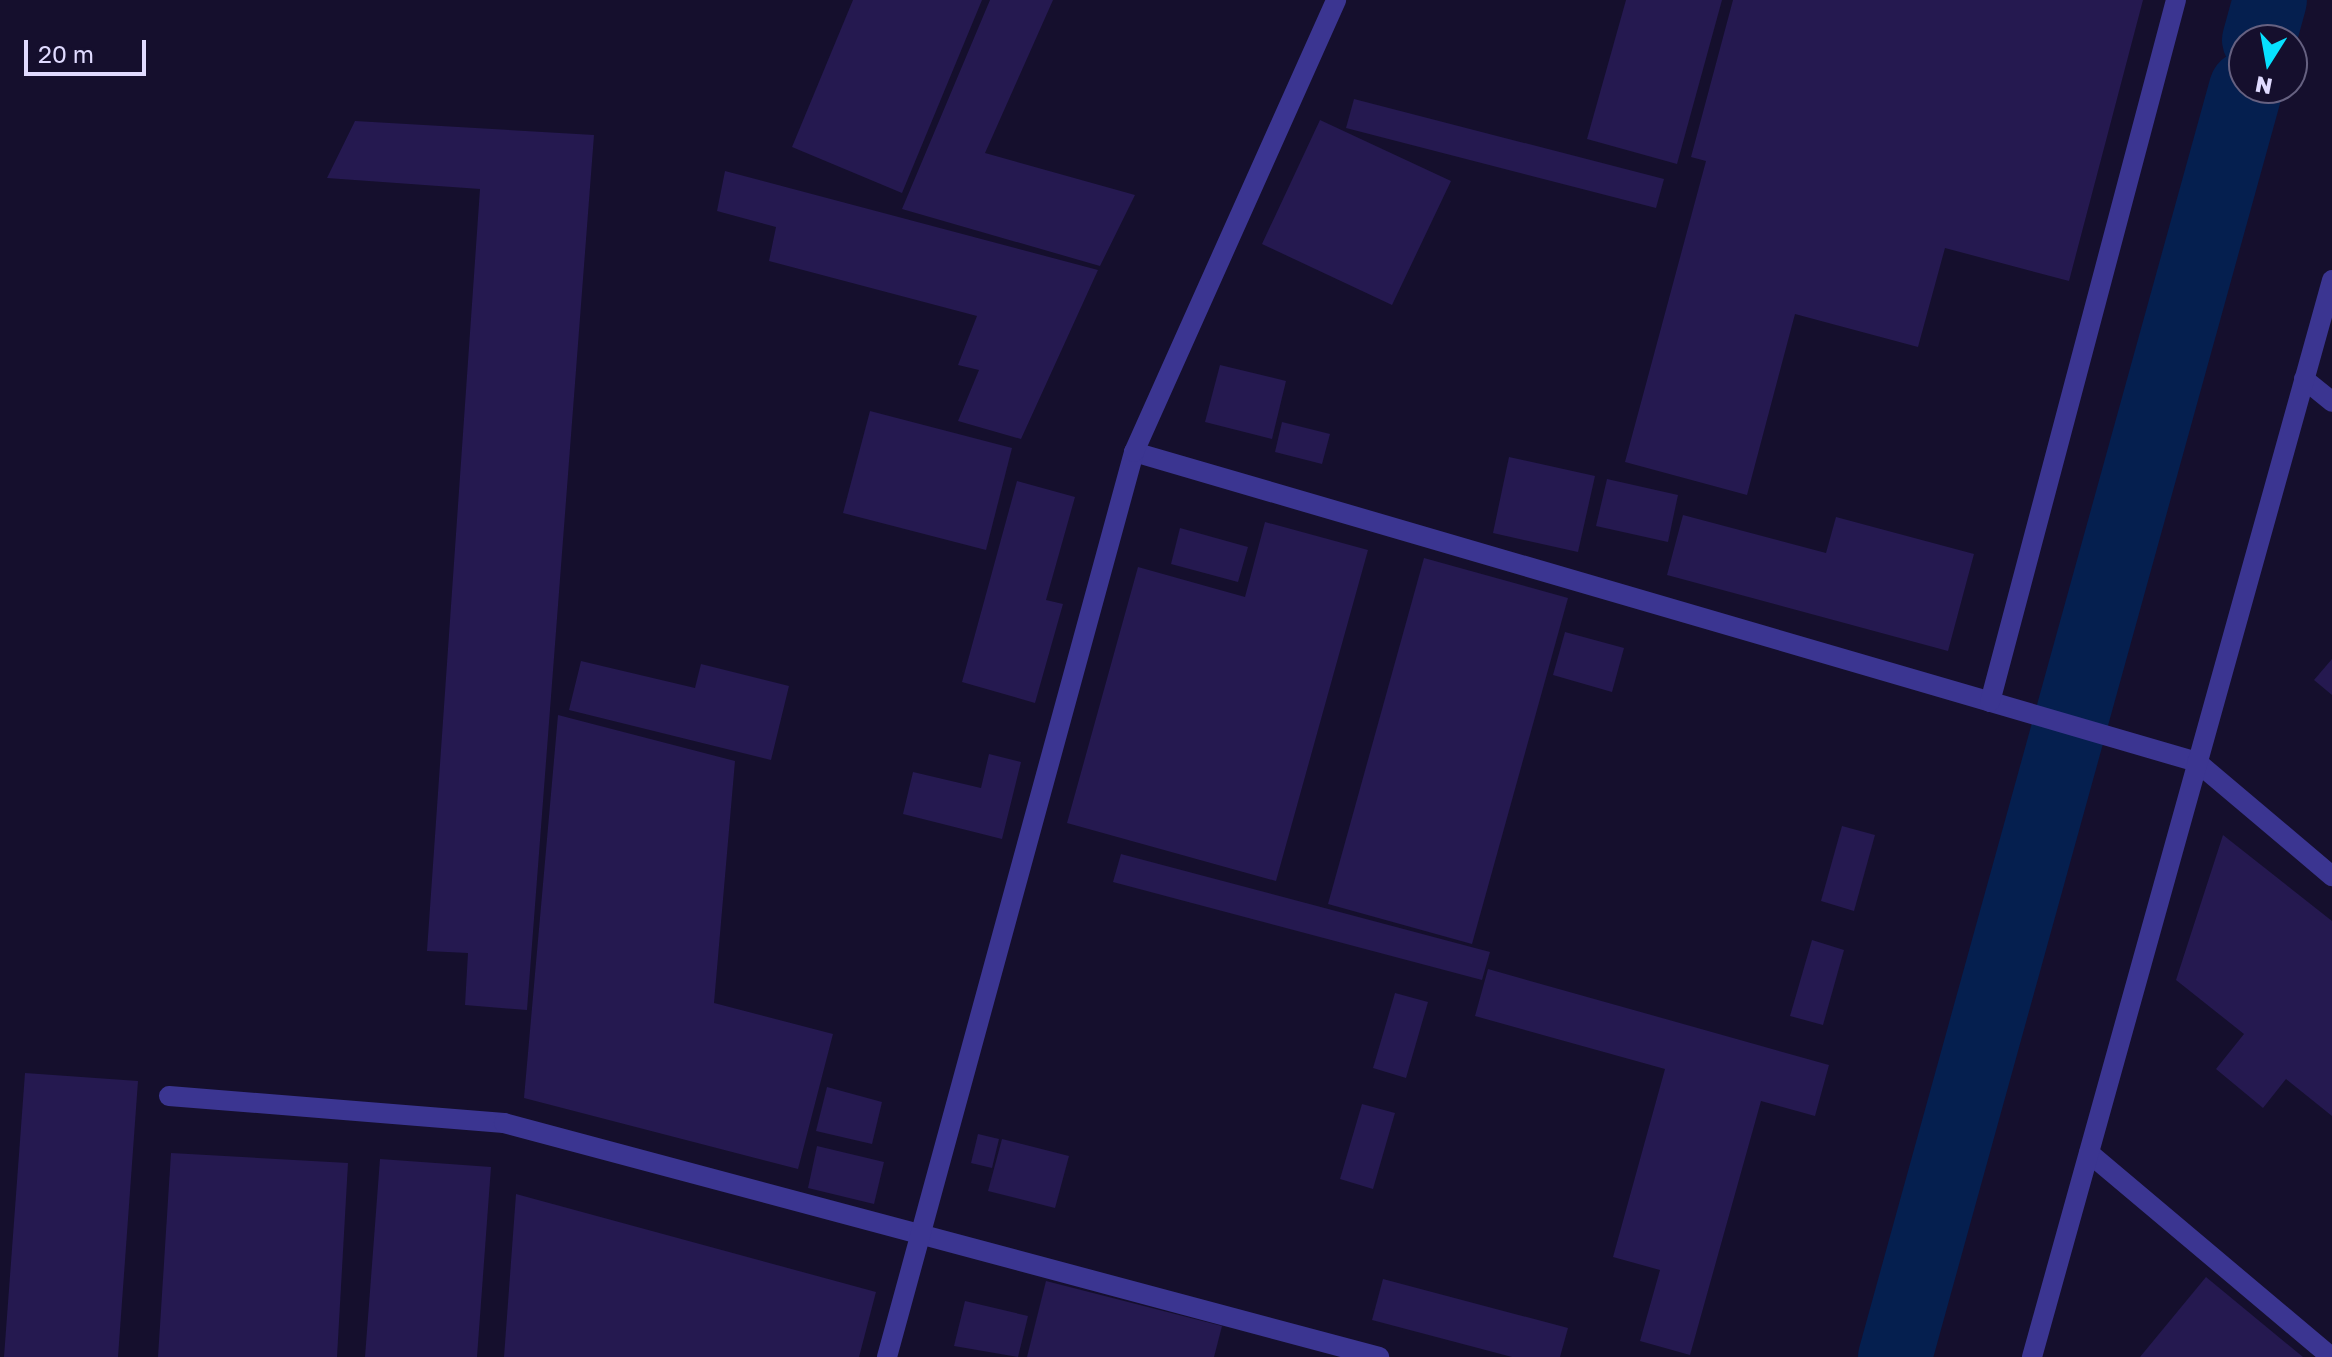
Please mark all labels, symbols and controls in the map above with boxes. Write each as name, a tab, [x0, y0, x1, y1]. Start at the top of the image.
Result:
scale bar	[28, 24, 150, 74]
north arrow	[2228, 24, 2308, 104]
text: 20 m	[38, 39, 94, 68]
text: N	[2253, 71, 2275, 101]

